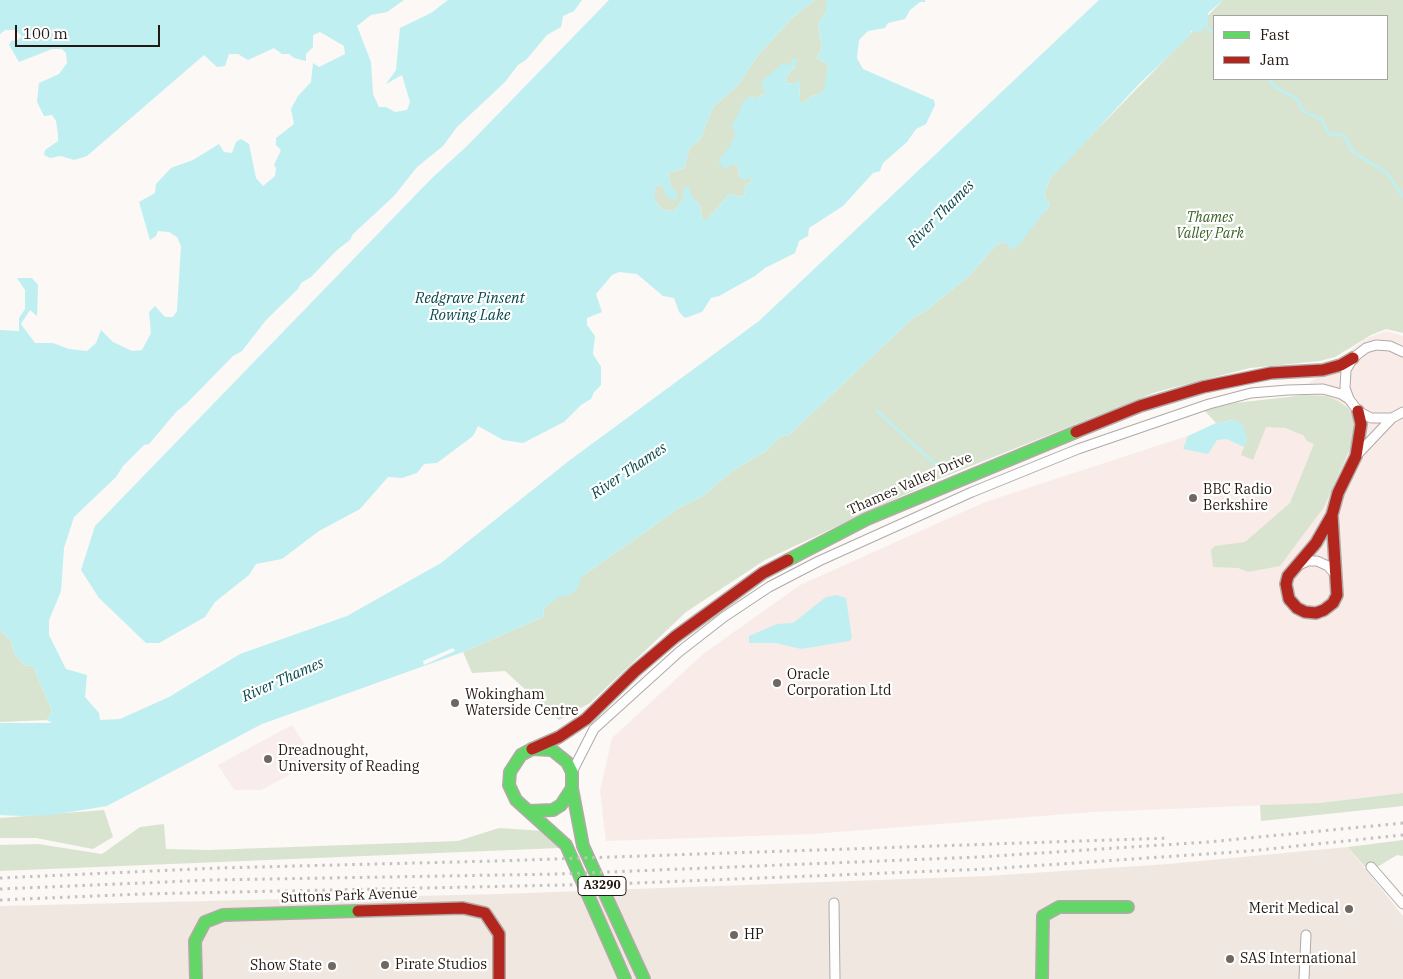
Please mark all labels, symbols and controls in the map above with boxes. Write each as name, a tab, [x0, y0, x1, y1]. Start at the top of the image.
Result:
scale bar	[18, 15, 162, 47]
legend	[1213, 15, 1388, 80]
text: 100 m	[23, 24, 68, 43]
text: Fast	[1260, 25, 1290, 44]
text: Jam	[1260, 50, 1289, 69]
water label: River Thames	[904, 177, 978, 251]
park label: Thames Valley Park	[1176, 210, 1244, 242]
water label: Redgrave Pinsent Rowing Lake	[415, 290, 525, 325]
water label: River Thames	[588, 439, 670, 503]
street label: Thames Valley Drive	[845, 449, 975, 519]
place label: BBC Radio Berkshire	[1203, 482, 1272, 514]
marker: BBC Radio Berkshire	[1187, 492, 1199, 504]
water label: River Thames	[239, 654, 327, 706]
place label: Oracle Corporation Ltd	[787, 667, 891, 700]
marker: Oracle Corporation Ltd	[771, 677, 783, 689]
place label: Wokingham Waterside Centre	[465, 687, 578, 720]
marker: Wokingham Waterside Centre	[449, 697, 461, 709]
place label: Dreadnought, University of Reading	[278, 743, 419, 776]
marker: Dreadnought, University of Reading	[262, 753, 274, 765]
road number: A3290	[578, 876, 626, 896]
street label: Suttons Park Avenue	[280, 885, 418, 907]
place label: Merit Medical	[1249, 901, 1339, 917]
marker: Merit Medical	[1343, 903, 1355, 915]
place label: HP	[744, 927, 764, 943]
marker: HP	[728, 929, 740, 941]
place label: SAS International	[1240, 951, 1356, 967]
marker: SAS International	[1224, 953, 1236, 965]
place label: Pirate Studios	[395, 957, 487, 973]
place label: Show State	[250, 958, 322, 974]
marker: Pirate Studios	[379, 959, 391, 971]
marker: Show State	[326, 960, 338, 972]

